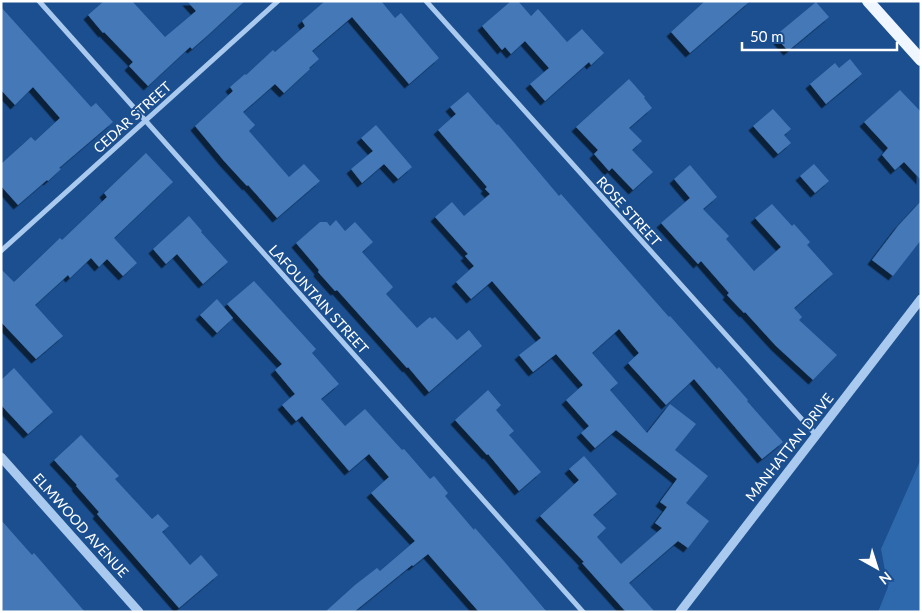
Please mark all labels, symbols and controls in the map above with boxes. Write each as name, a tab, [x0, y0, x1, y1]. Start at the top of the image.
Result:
scale bar	[742, 20, 897, 52]
text: 50 m	[750, 27, 784, 45]
street label: CEDAR STREET	[90, 77, 175, 156]
street label: ROSE STREET	[593, 173, 665, 250]
street label: LAFOUNTAIN STREET	[266, 241, 373, 358]
street label: MANHATTAN DRIVE	[741, 390, 837, 504]
street label: ELMWOOD AVENUE	[30, 469, 132, 581]
north arrow	[852, 543, 902, 593]
text: N	[876, 568, 895, 588]

